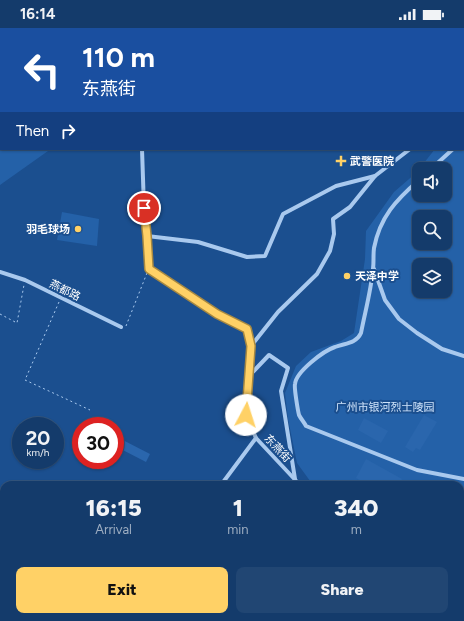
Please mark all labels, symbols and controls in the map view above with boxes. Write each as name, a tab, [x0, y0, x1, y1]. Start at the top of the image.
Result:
text: 16:14	[20, 5, 55, 23]
text: 110 m	[82, 40, 155, 74]
icon: left	[16, 44, 68, 96]
text: 东燕街	[82, 78, 136, 100]
icon: right	[57, 120, 79, 142]
text: Then	[16, 122, 49, 140]
marker: 武警医院	[335, 155, 347, 167]
place label: 武警医院	[350, 155, 394, 168]
map controls	[412, 162, 452, 298]
button: sound	[412, 162, 452, 202]
pin	[127, 191, 161, 225]
icon: arrive	[133, 197, 155, 219]
button: search	[412, 210, 452, 250]
place label: 羽毛球场	[26, 223, 70, 236]
marker: 羽毛球场	[73, 224, 83, 234]
button: layers	[412, 258, 452, 298]
place label: 天泽中学	[355, 270, 399, 283]
marker: 天泽中学	[342, 271, 352, 281]
street label: 燕都路	[47, 277, 82, 304]
position arrow	[225, 394, 267, 436]
park label: 广州市银河烈士陵园	[336, 401, 435, 414]
speed limit sign: 30	[72, 417, 124, 469]
text: 20	[26, 426, 50, 450]
street label: 东燕街	[262, 432, 294, 465]
text: km/h	[27, 446, 49, 459]
text: 16:15	[85, 493, 142, 522]
text: 1	[233, 493, 243, 522]
text: 340	[334, 493, 379, 522]
text: Arrival	[95, 522, 132, 537]
text: min	[227, 522, 249, 537]
text: m	[351, 522, 362, 537]
button: Exit	[16, 567, 228, 613]
button: Share	[236, 567, 448, 613]

